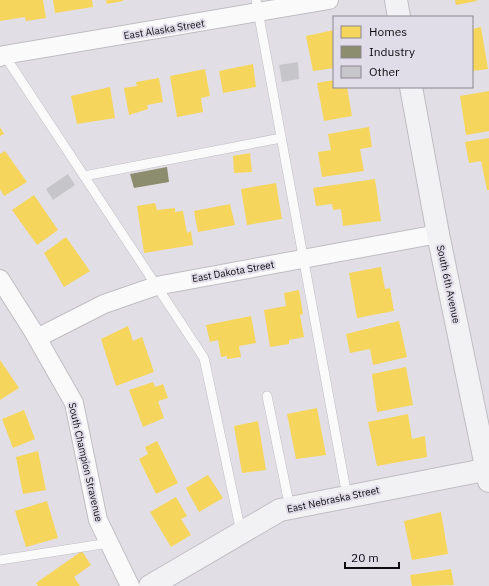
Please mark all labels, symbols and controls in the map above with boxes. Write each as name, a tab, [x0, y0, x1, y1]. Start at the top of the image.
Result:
legend	[333, 16, 473, 88]
street label: East Alaska Street	[123, 17, 206, 42]
text: Homes	[369, 24, 407, 39]
text: Industry	[369, 44, 415, 59]
text: Other	[369, 64, 400, 79]
street label: South 6th Avenue	[434, 244, 463, 325]
street label: East Dakota Street	[191, 258, 276, 285]
street label: South Champion Stravenue	[65, 401, 106, 523]
street label: East Nebraska Street	[286, 483, 381, 516]
scale bar	[345, 544, 399, 570]
text: 20 m	[351, 550, 379, 565]

